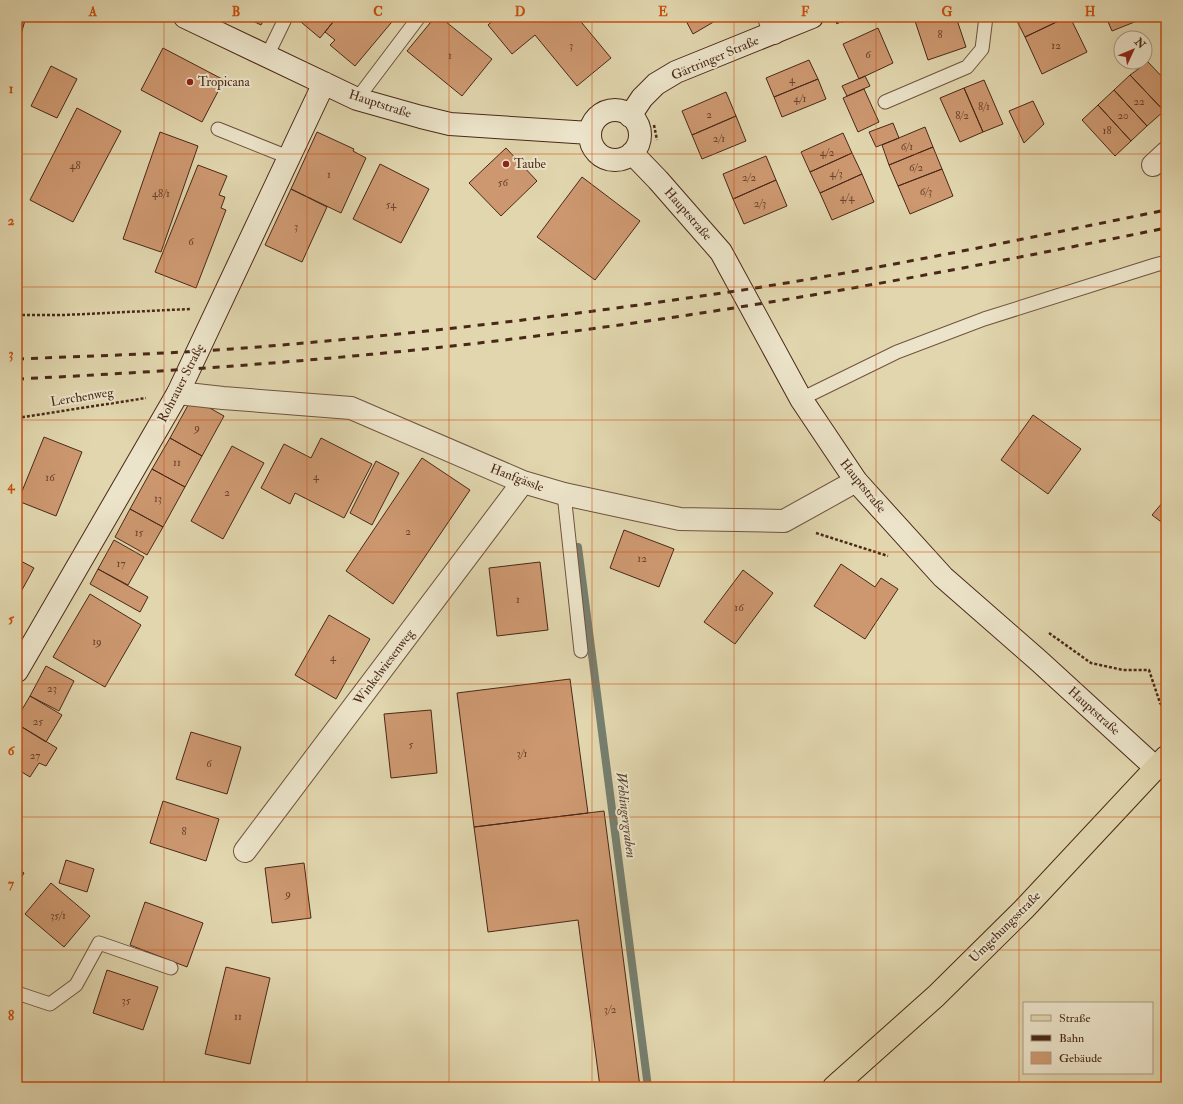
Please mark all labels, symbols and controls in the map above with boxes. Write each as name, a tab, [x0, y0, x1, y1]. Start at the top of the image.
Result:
text: A	[88, 4, 98, 20]
text: B	[232, 4, 240, 20]
text: C	[373, 4, 383, 20]
text: D	[515, 4, 526, 20]
text: E	[658, 4, 668, 20]
text: F	[801, 4, 810, 20]
text: G	[942, 4, 953, 20]
text: H	[1085, 4, 1096, 20]
house number: 8	[937, 28, 943, 41]
north arrow	[1113, 30, 1153, 70]
street label: Gärtringer Straße	[669, 32, 762, 84]
text: N	[1131, 35, 1149, 52]
house number: 3	[569, 39, 573, 52]
house number: 12	[1051, 39, 1061, 52]
house number: 6	[865, 48, 872, 61]
house number: 1	[448, 49, 452, 62]
house number: 4	[789, 73, 796, 86]
place label: Tropicana	[198, 74, 251, 91]
marker: Tropicana	[185, 77, 195, 87]
text: 1	[9, 81, 14, 97]
street label: Hauptstraße	[346, 86, 414, 123]
house number: 4/1	[794, 92, 807, 105]
house number: 22	[1133, 95, 1145, 108]
house number: 8/1	[978, 100, 990, 113]
house number: 2	[706, 108, 712, 121]
house number: 8/2	[955, 109, 969, 122]
house number: 20	[1117, 109, 1129, 122]
house number: 18	[1102, 124, 1112, 137]
house number: 2/1	[713, 132, 725, 145]
house number: 6/1	[901, 140, 913, 153]
house number: 4/2	[820, 146, 835, 159]
place label: Taube	[514, 156, 547, 172]
house number: 48	[69, 159, 81, 172]
marker: Taube	[501, 159, 511, 169]
house number: 6/2	[909, 161, 923, 174]
house number: 4/3	[829, 167, 843, 180]
house number: 1	[327, 168, 331, 181]
house number: 2/2	[742, 171, 756, 184]
house number: 56	[498, 176, 510, 189]
street label: Hauptstraße	[660, 184, 716, 245]
house number: 6/3	[920, 185, 932, 198]
house number: 48/1	[152, 187, 170, 200]
house number: 4/4	[840, 191, 855, 204]
house number: 2/3	[754, 197, 766, 210]
house number: 54	[386, 198, 397, 211]
text: 2	[8, 213, 15, 229]
house number: 3	[294, 220, 298, 233]
house number: 6	[188, 235, 195, 248]
street label: Rohrauer Straße	[154, 340, 208, 425]
text: 3	[9, 346, 14, 362]
street label: Lerchenweg	[49, 384, 115, 410]
house number: 9	[193, 421, 200, 434]
house number: 11	[173, 456, 181, 469]
street label: Hauptstraße	[836, 456, 890, 517]
street label: Hanfgässle	[488, 460, 547, 496]
house number: 4	[313, 470, 320, 483]
house number: 16	[45, 471, 56, 484]
text: 4	[6, 478, 15, 494]
house number: 2	[224, 486, 230, 499]
house number: 13	[154, 492, 162, 505]
house number: 2	[405, 525, 411, 538]
house number: 15	[135, 526, 144, 539]
house number: 12	[637, 552, 647, 565]
house number: 17	[117, 557, 125, 570]
house number: 1	[516, 593, 520, 606]
house number: 16	[734, 601, 745, 614]
text: 5	[8, 611, 14, 627]
street label: Winkelwiesenweg	[350, 625, 418, 709]
house number: 19	[92, 635, 102, 648]
house number: 4	[330, 651, 337, 664]
house number: 23	[47, 682, 57, 695]
street label: Hauptstraße	[1064, 683, 1124, 740]
house number: 25	[33, 715, 43, 728]
house number: 5	[409, 738, 414, 751]
text: 6	[8, 743, 16, 759]
house number: 3/1	[516, 747, 528, 760]
house number: 27	[30, 749, 40, 762]
house number: 6	[206, 757, 213, 770]
water label: Wehlingergraben	[612, 771, 640, 859]
house number: 8	[181, 825, 187, 838]
text: 7	[8, 876, 15, 892]
house number: 9	[284, 887, 291, 900]
street label: Umgehungsstraße	[966, 887, 1045, 966]
house number: 35/1	[50, 909, 66, 922]
house number: 35	[121, 994, 131, 1007]
legend	[1023, 1002, 1153, 1074]
house number: 3/2	[604, 1003, 617, 1016]
text: 8	[8, 1008, 14, 1024]
house number: 11	[234, 1010, 242, 1023]
text: Straße	[1059, 1011, 1090, 1026]
text: Bahn	[1059, 1031, 1084, 1046]
text: Gebäude	[1059, 1051, 1102, 1066]

